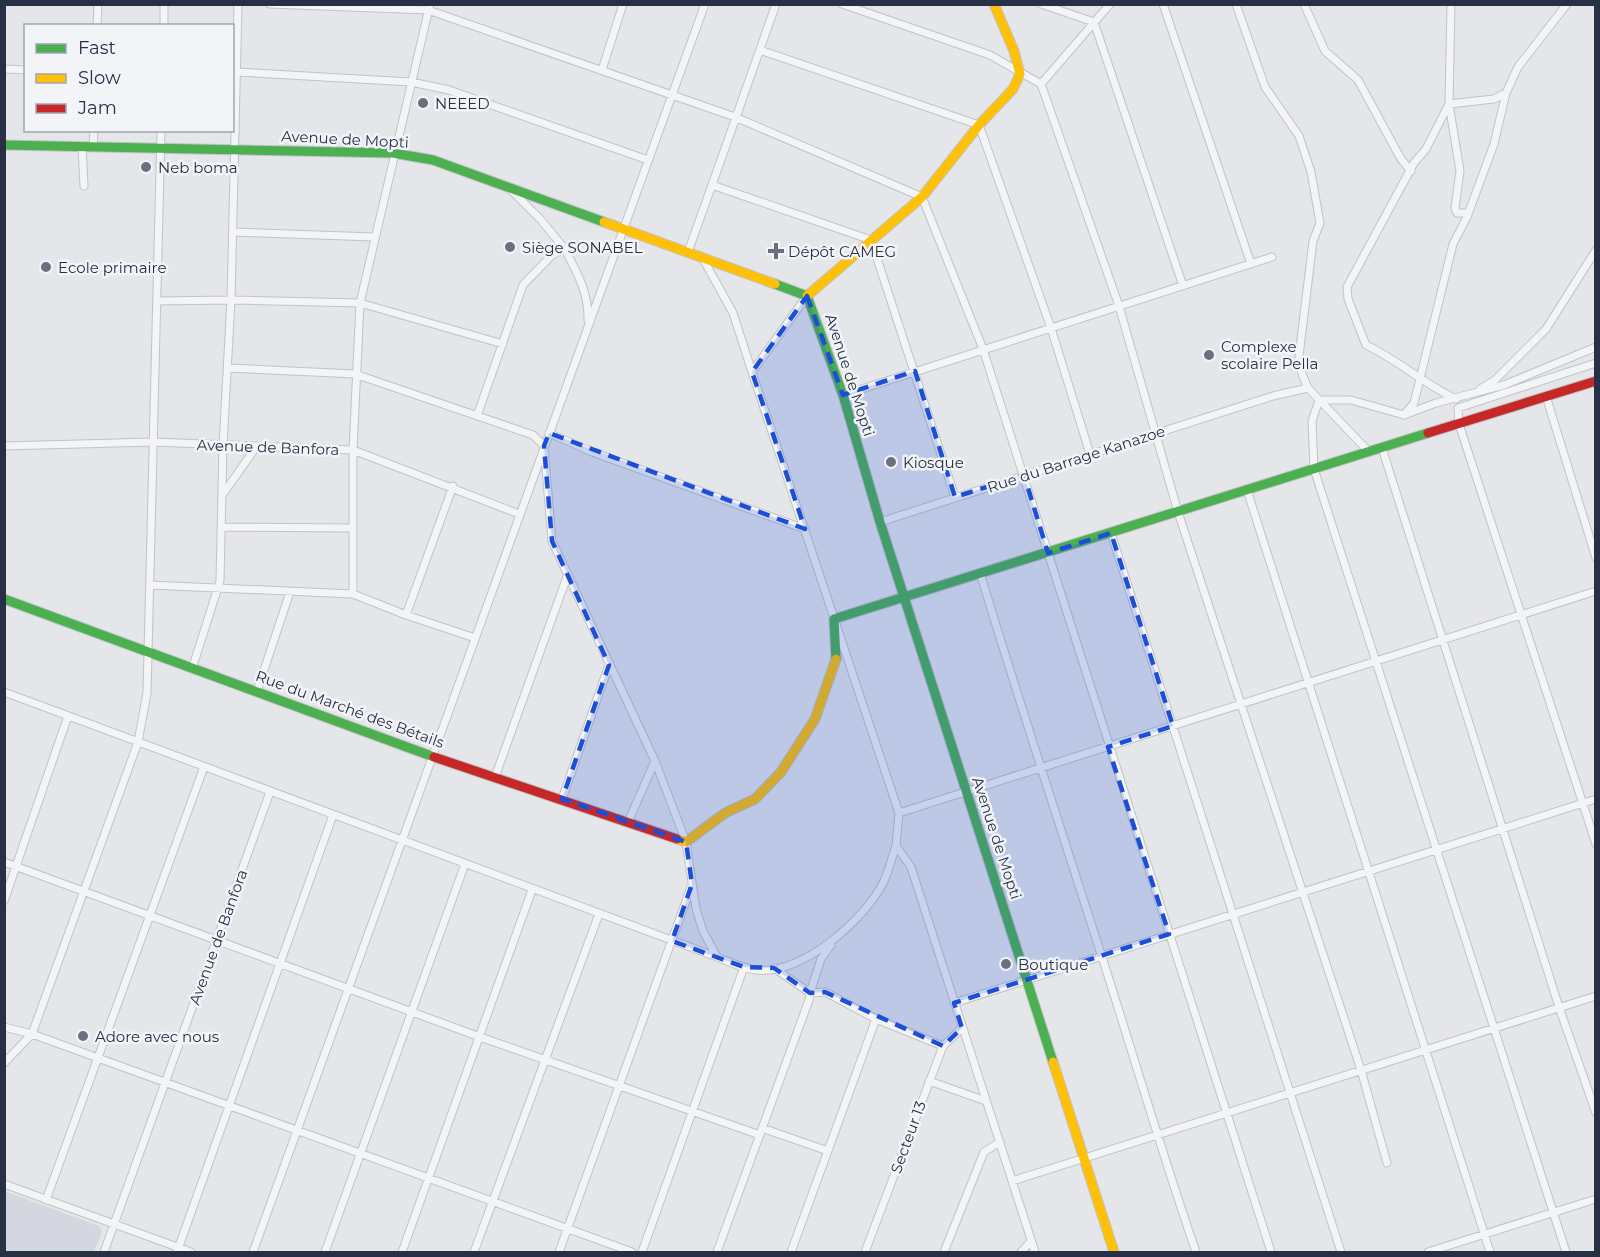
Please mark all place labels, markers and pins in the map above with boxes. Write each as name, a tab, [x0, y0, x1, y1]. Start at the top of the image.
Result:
place label: NEEED	[435, 94, 490, 113]
marker: NEEED	[416, 96, 430, 110]
place label: Neb boma	[158, 158, 238, 177]
marker: Neb boma	[139, 160, 153, 174]
place label: Siège SONABEL	[522, 238, 643, 257]
marker: Siège SONABEL	[503, 240, 517, 254]
place label: Dépôt CAMEG	[788, 242, 896, 261]
marker: Dépôt CAMEG	[769, 244, 783, 258]
place label: Ecole primaire	[58, 258, 166, 277]
marker: Ecole primaire	[39, 260, 53, 274]
place label: Complexe scolaire Pella	[1221, 337, 1318, 373]
marker: Complexe scolaire Pella	[1202, 348, 1216, 362]
place label: Kiosque	[903, 453, 964, 472]
marker: Kiosque	[884, 455, 898, 469]
place label: Boutique	[1018, 955, 1088, 974]
marker: Boutique	[999, 957, 1013, 971]
place label: Adore avec nous	[95, 1027, 219, 1046]
marker: Adore avec nous	[76, 1029, 90, 1043]

